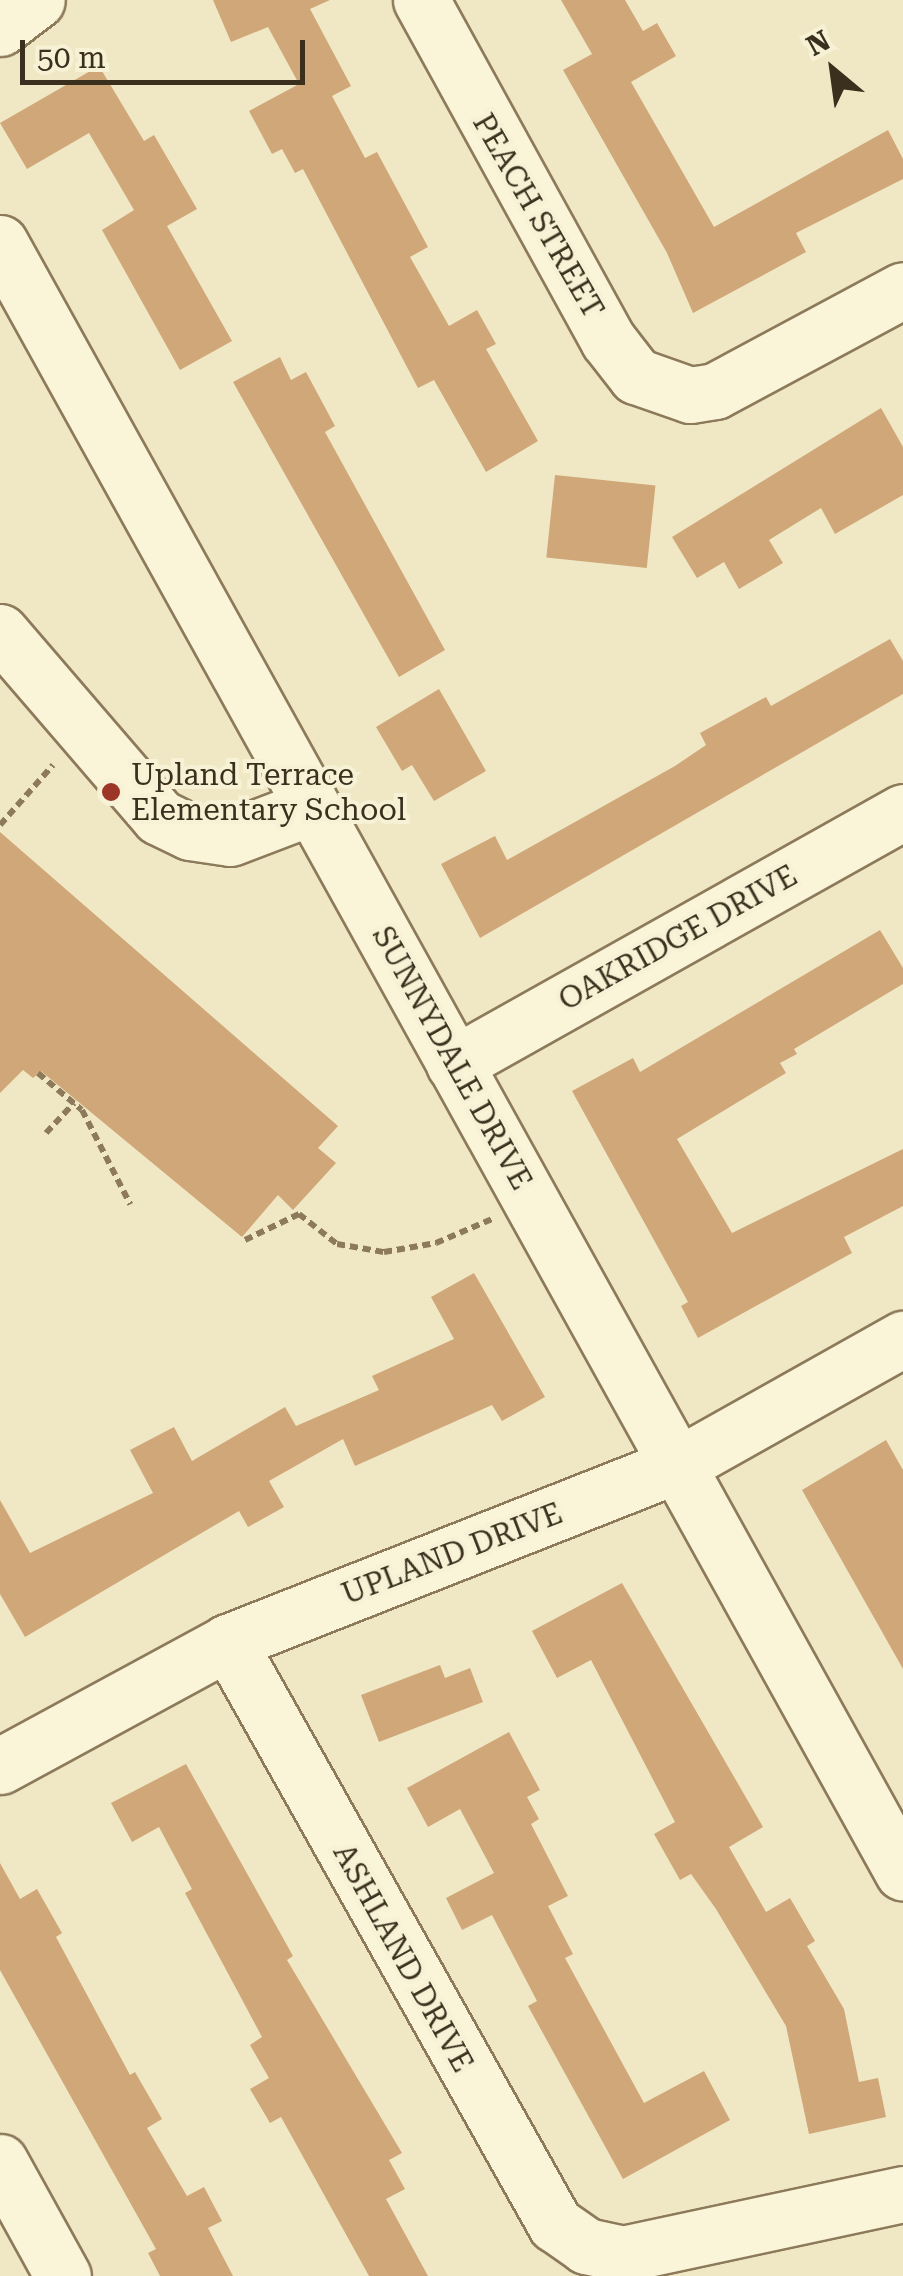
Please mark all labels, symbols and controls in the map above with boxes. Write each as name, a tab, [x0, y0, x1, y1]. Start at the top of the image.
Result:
scale bar	[25, 20, 310, 82]
north arrow	[783, 20, 883, 120]
text: N	[801, 24, 836, 63]
text: 50 m	[37, 40, 106, 75]
street label: PEACH STREET	[465, 107, 611, 325]
place label: Upland Terrace Elementary School	[131, 757, 406, 828]
marker: Upland Terrace Elementary School	[100, 781, 122, 803]
street label: OAKRIDGE DRIVE	[553, 858, 803, 1018]
street label: SUNNYDALE DRIVE	[365, 920, 539, 1196]
street label: UPLAND DRIVE	[337, 1495, 567, 1613]
street label: ASHLAND DRIVE	[325, 1838, 481, 2078]

